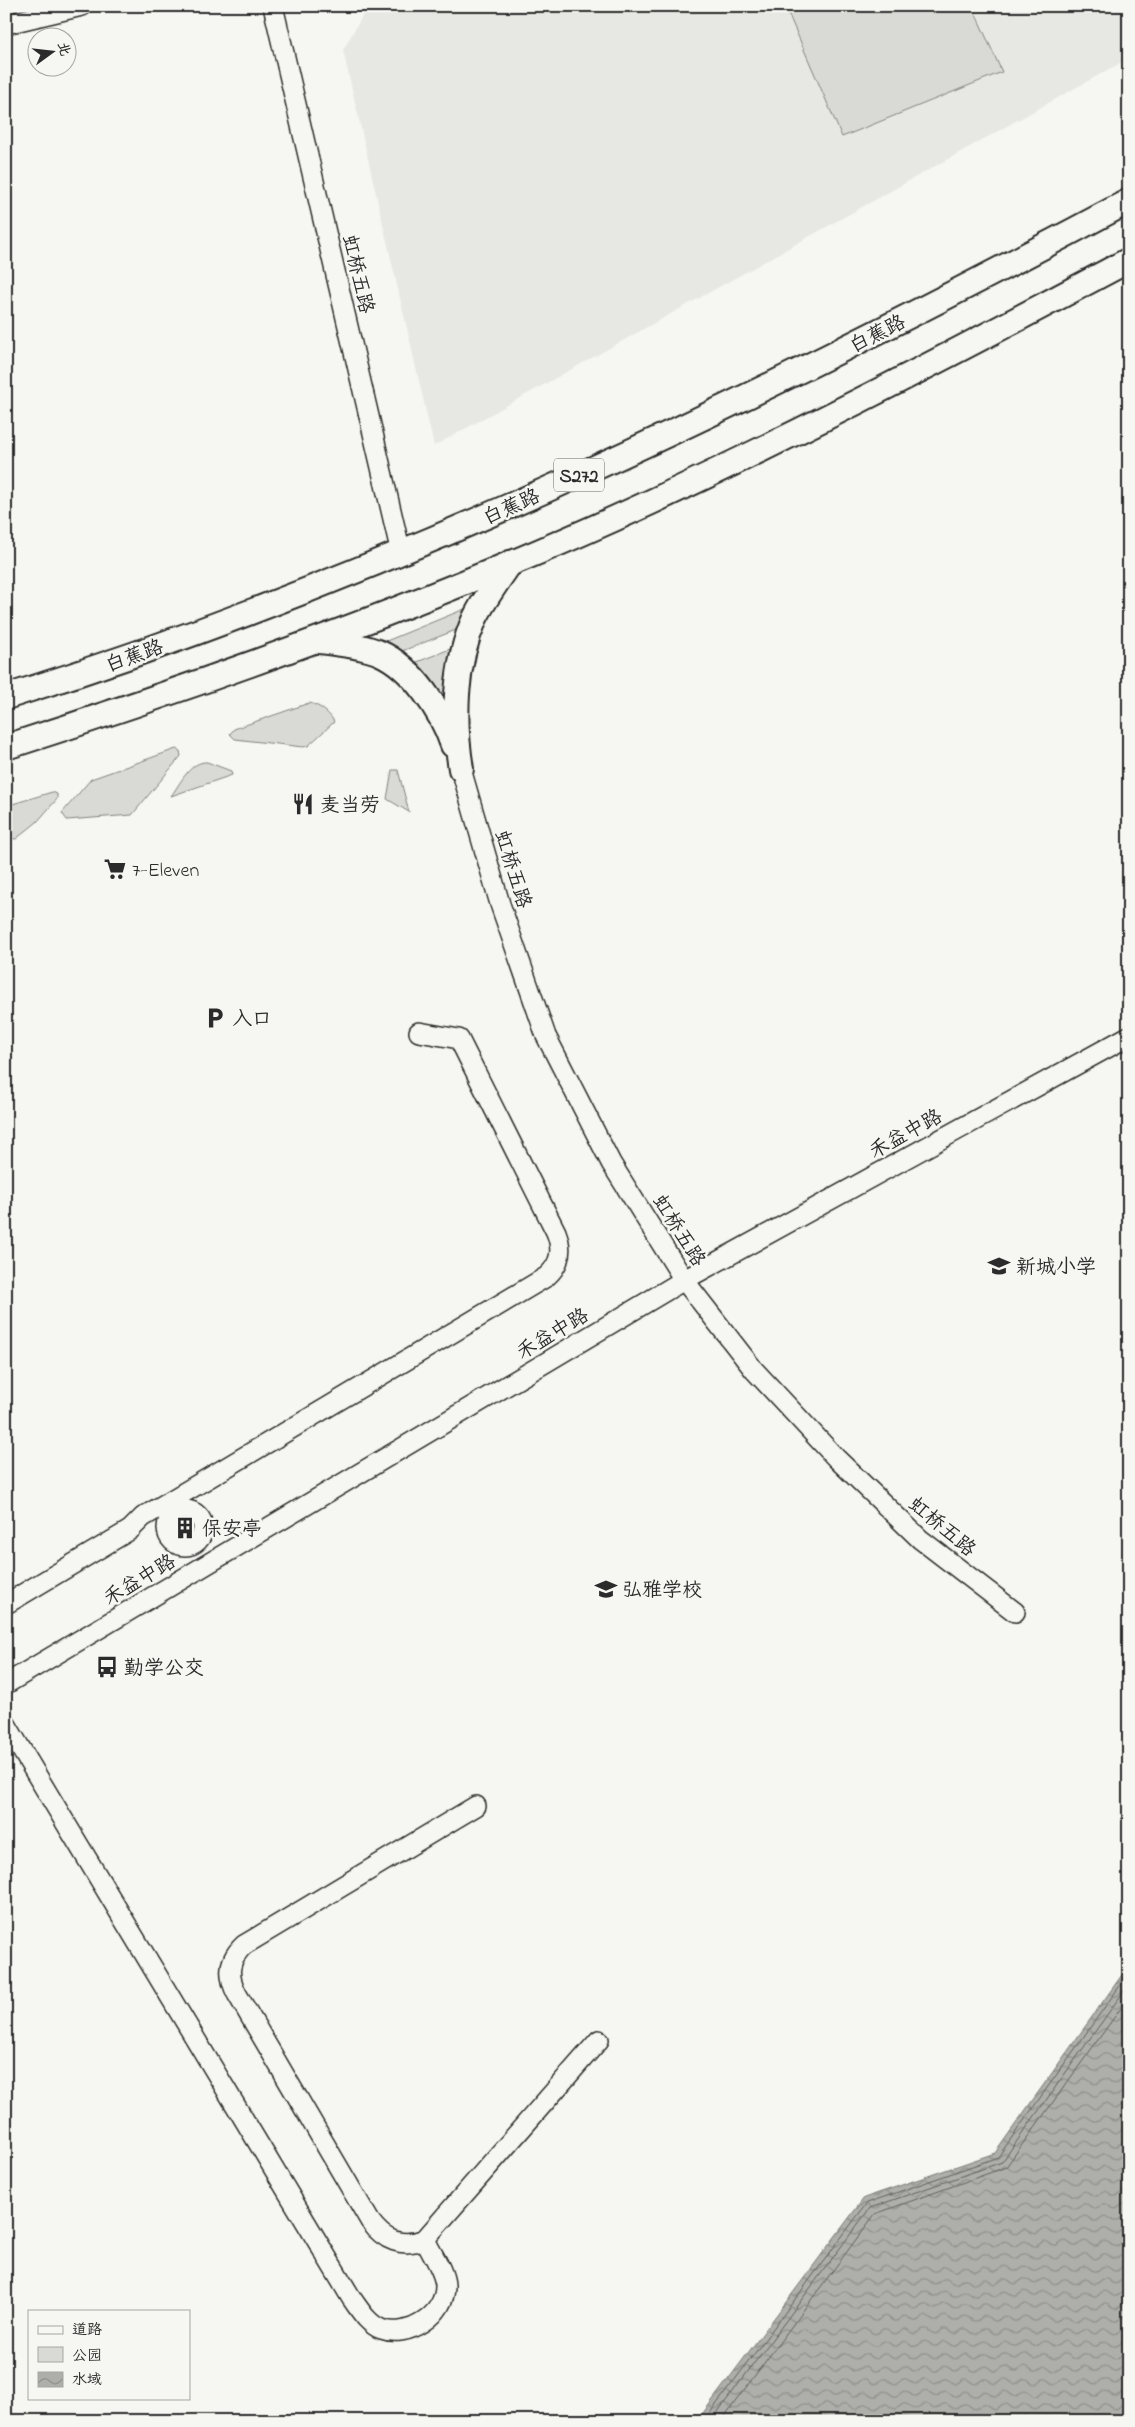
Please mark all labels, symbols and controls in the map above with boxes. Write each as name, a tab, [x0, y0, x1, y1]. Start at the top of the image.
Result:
north arrow	[28, 28, 78, 78]
text: 北	[51, 40, 75, 59]
street label: 虹桥五路	[333, 232, 380, 318]
street label: 白蕉路	[845, 308, 912, 362]
road number: S272	[554, 458, 604, 492]
street label: 白蕉路	[479, 482, 546, 534]
street label: 白蕉路	[102, 633, 169, 681]
restaurant icon: 麦当劳	[290, 791, 316, 817]
place label: 麦当劳	[320, 792, 380, 821]
street label: 虹桥五路	[486, 827, 537, 913]
supermarket icon: 7-Eleven	[102, 856, 128, 882]
place label: 7-Eleven	[132, 857, 199, 886]
parking icon: 入口	[202, 1005, 228, 1031]
place label: 入口	[232, 1006, 272, 1035]
street label: 禾益中路	[864, 1103, 949, 1167]
street label: 虹桥五路	[644, 1190, 712, 1274]
school or university icon: 新城小学	[986, 1253, 1012, 1279]
place label: 新城小学	[1016, 1254, 1096, 1283]
street label: 禾益中路	[512, 1302, 596, 1368]
street label: 虹桥五路	[901, 1491, 982, 1565]
building icon: 保安亭	[172, 1515, 198, 1541]
place label: 保安亭	[202, 1516, 262, 1545]
street label: 禾益中路	[99, 1548, 183, 1614]
school or university icon: 弘雅学校	[593, 1576, 619, 1602]
place label: 弘雅学校	[622, 1577, 702, 1606]
bus stop icon: 勤学公交	[94, 1654, 120, 1680]
place label: 勤学公交	[124, 1655, 204, 1684]
legend	[28, 2310, 190, 2400]
text: 道路	[72, 2319, 102, 2341]
text: 公园	[72, 2345, 102, 2367]
text: 水域	[72, 2369, 102, 2391]

